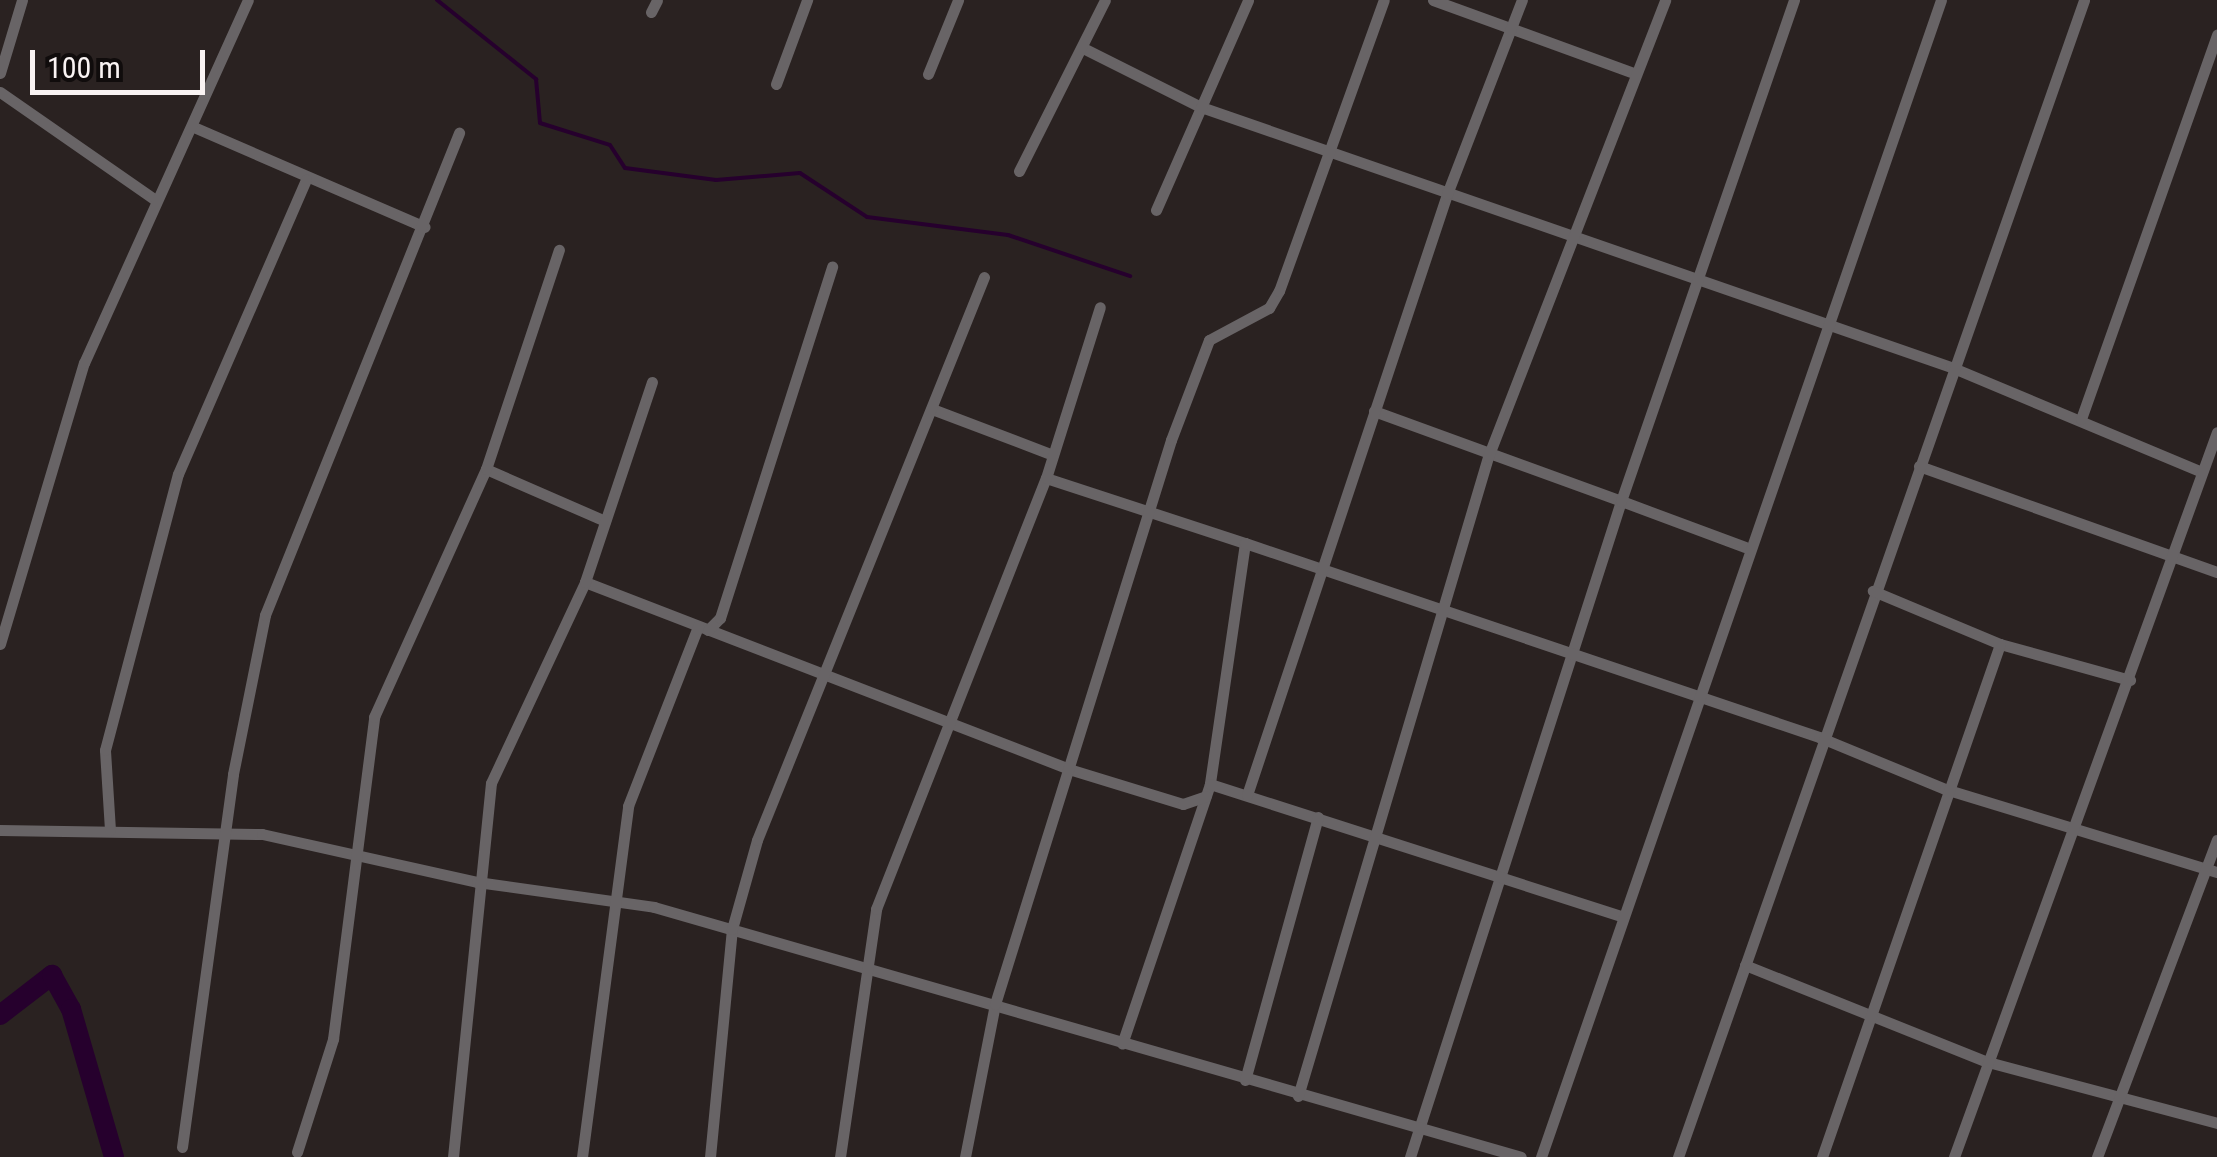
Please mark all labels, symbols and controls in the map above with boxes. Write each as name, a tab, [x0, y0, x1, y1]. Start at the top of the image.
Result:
scale bar	[35, 30, 210, 92]
text: 100 m	[47, 50, 121, 85]

